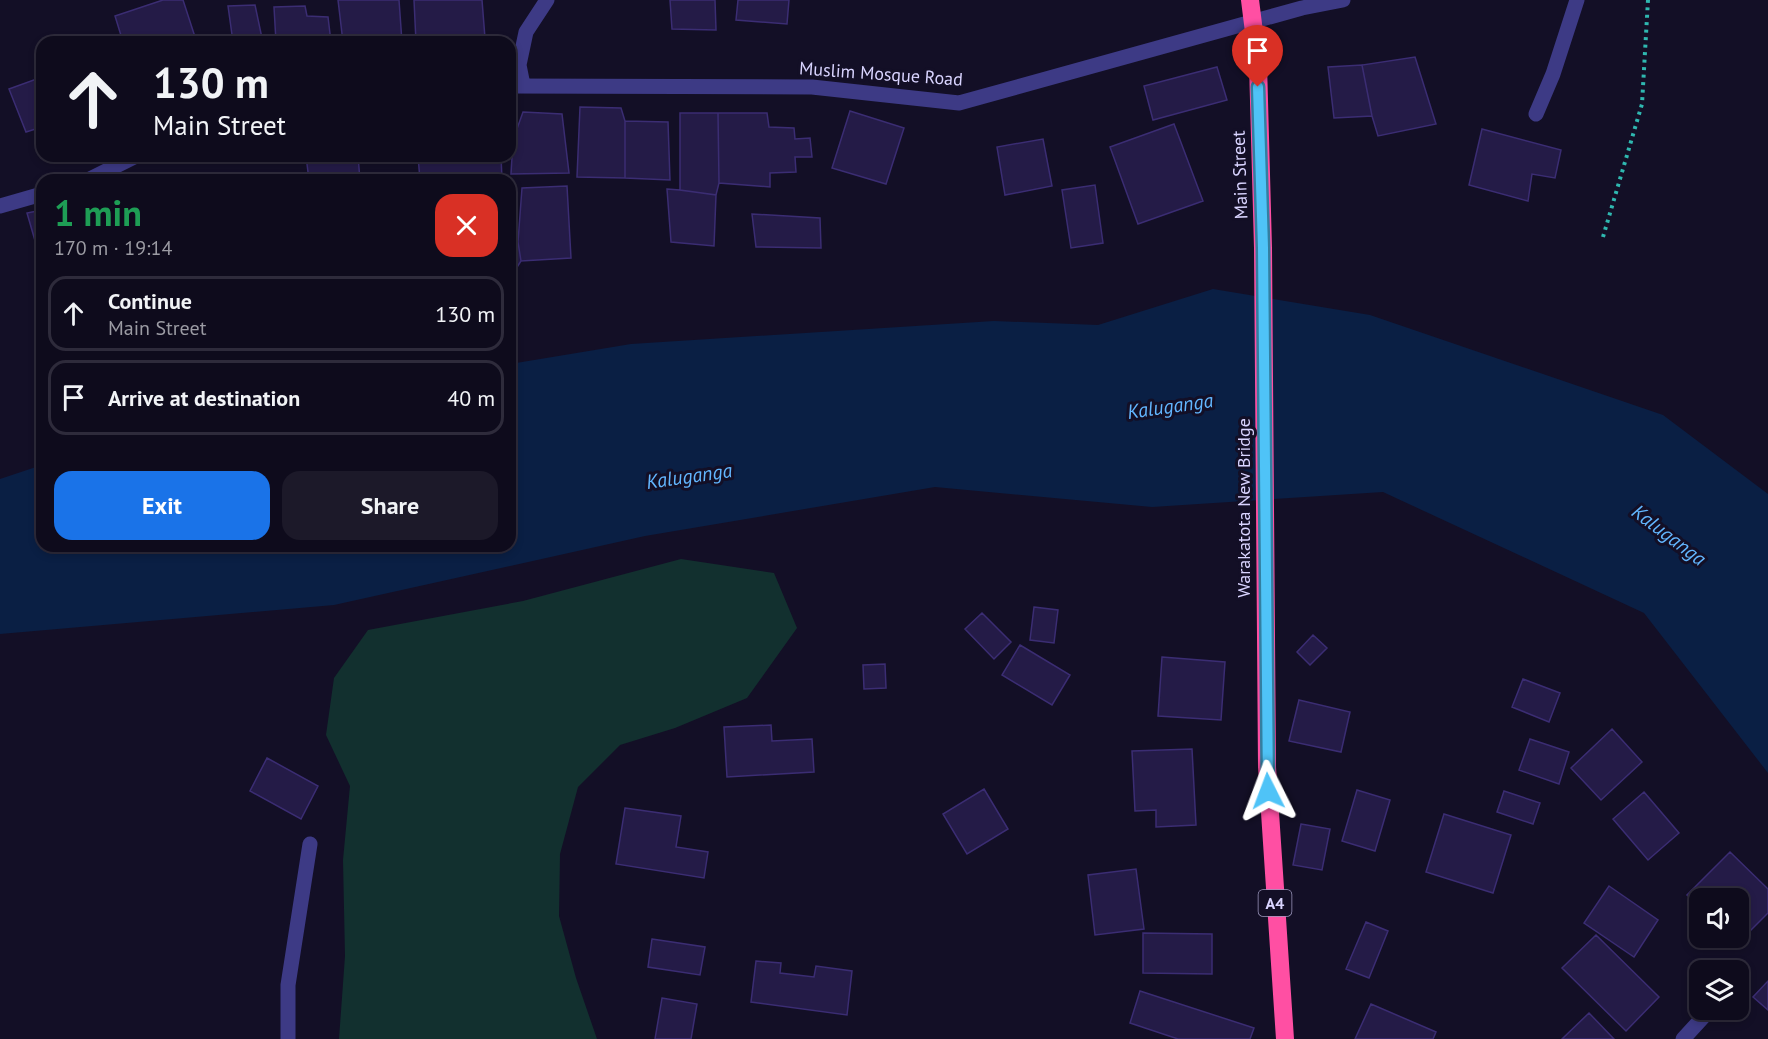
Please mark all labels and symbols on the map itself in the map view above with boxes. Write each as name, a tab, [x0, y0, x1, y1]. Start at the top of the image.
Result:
pin	[1232, 25, 1283, 87]
street label: Muslim Mosque Road	[798, 56, 964, 91]
street label: Main Street	[1226, 130, 1253, 220]
water label: Kaluganga	[1125, 387, 1215, 425]
street label: Warakatota New Bridge	[1232, 418, 1255, 598]
water label: Kaluganga	[644, 457, 734, 495]
water label: Kaluganga	[1627, 499, 1712, 572]
position arrow	[1236, 759, 1300, 823]
road number: A4	[1258, 890, 1292, 916]

